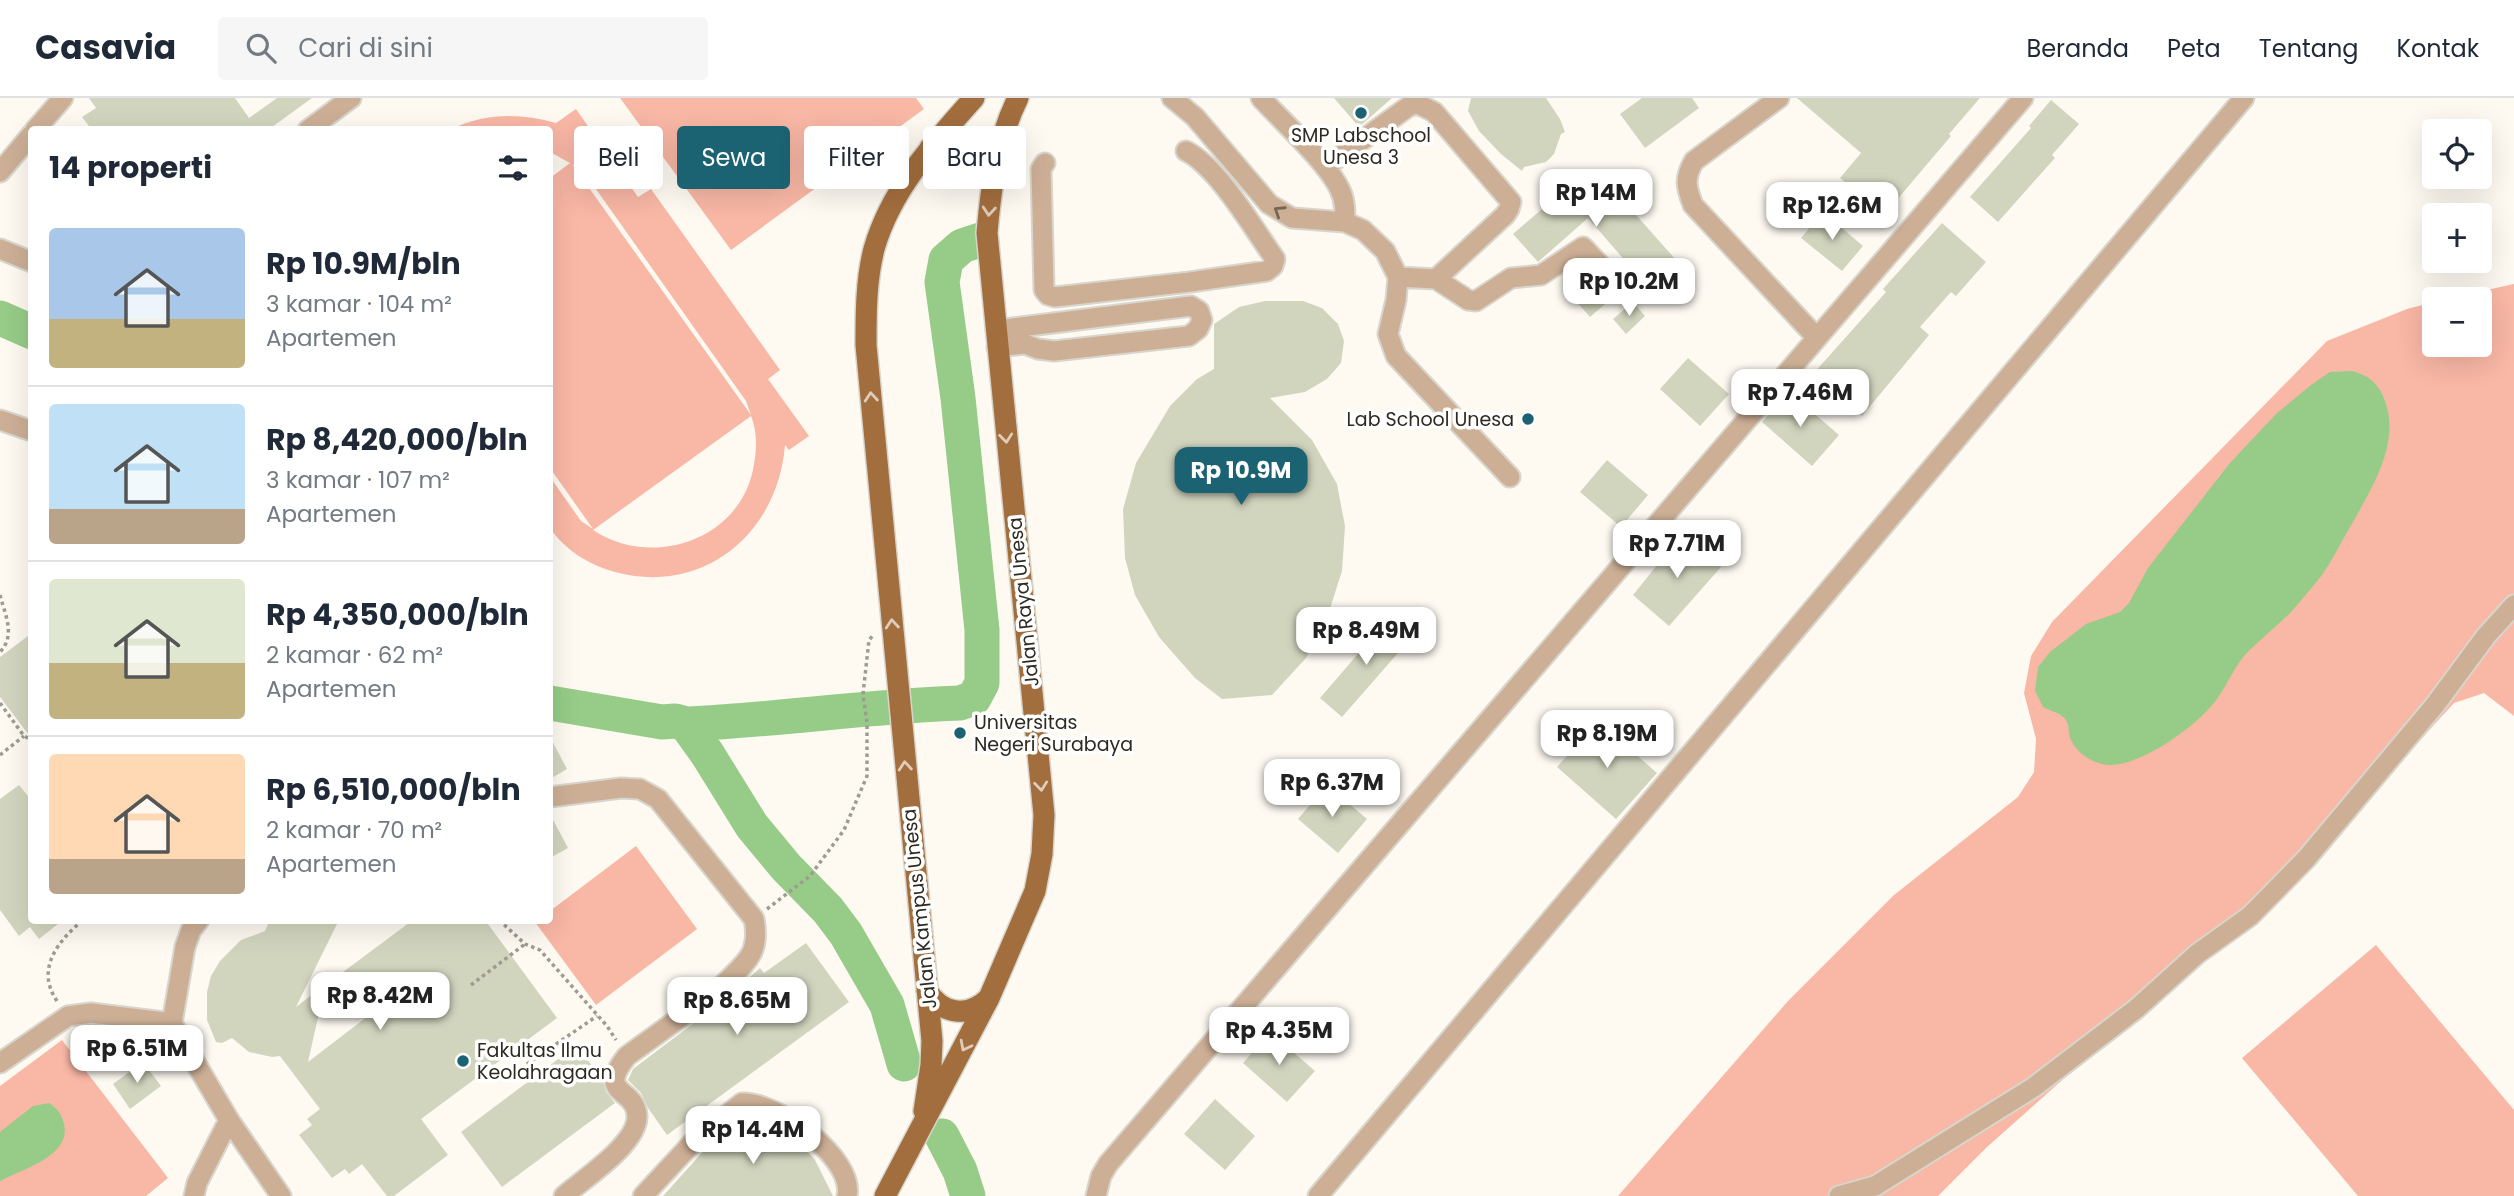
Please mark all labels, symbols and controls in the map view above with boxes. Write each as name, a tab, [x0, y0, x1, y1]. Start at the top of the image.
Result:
search box	[218, 17, 708, 80]
text: Casavia	[35, 24, 176, 71]
icon: search	[242, 29, 280, 67]
text: Cari di sini	[298, 30, 433, 66]
text: Beranda	[2026, 32, 2129, 65]
text: Peta	[2167, 32, 2221, 65]
text: Tentang	[2259, 32, 2359, 65]
text: Kontak	[2397, 32, 2479, 65]
marker: SMP Labschool Unesa 3	[1353, 105, 1369, 121]
map controls	[2422, 119, 2492, 357]
button: locate	[2422, 119, 2492, 189]
place label: SMP Labschool Unesa 3	[1291, 122, 1431, 171]
chip: Beli	[574, 126, 663, 189]
chip: Sewa	[677, 126, 790, 189]
chip: Filter	[804, 126, 909, 189]
chip: Baru	[923, 126, 1026, 189]
text: 14 properti	[49, 146, 212, 189]
icon: filters	[494, 149, 532, 187]
pin: Rp 14M	[1539, 170, 1653, 229]
text: Rp 14M	[1556, 176, 1636, 208]
pin: Rp 12.6M	[1760, 183, 1904, 242]
text: Rp 12.6M	[1782, 189, 1882, 221]
button: +	[2422, 203, 2492, 273]
one-way arrow	[982, 206, 997, 217]
one-way arrow	[1274, 206, 1287, 219]
text: Rp 10.9M/bln	[266, 242, 461, 285]
icon: home	[105, 256, 189, 340]
pin: Rp 10.2M	[1557, 258, 1701, 318]
text: Rp 10.2M	[1579, 265, 1679, 297]
button: −	[2422, 287, 2492, 357]
text: 3 kamar · 104 m²	[266, 288, 452, 320]
text: Apartemen	[266, 322, 396, 354]
pin: Rp 7.46M	[1728, 370, 1872, 429]
text: Rp 7.46M	[1747, 376, 1853, 408]
one-way arrow	[864, 391, 879, 402]
place label: Lab School Unesa	[1347, 406, 1514, 433]
marker: Lab School Unesa	[1520, 411, 1536, 427]
text: Rp 8,420,000/bln	[266, 418, 528, 461]
icon: home	[105, 432, 189, 516]
one-way arrow	[999, 432, 1014, 443]
pin: Rp 10.9M	[1169, 448, 1313, 507]
text: Rp 10.9M	[1191, 454, 1291, 486]
text: 3 kamar · 107 m²	[266, 464, 450, 496]
text: Apartemen	[266, 498, 396, 530]
street label: Jalan Raya Unesa	[1001, 516, 1046, 688]
pin: Rp 7.71M	[1605, 520, 1749, 580]
text: Rp 7.71M	[1629, 527, 1725, 559]
text: Rp 4,350,000/bln	[266, 593, 529, 636]
icon: home	[105, 607, 189, 691]
pin: Rp 8.49M	[1294, 608, 1438, 667]
text: Rp 8.49M	[1312, 614, 1420, 646]
one-way arrow	[885, 618, 900, 629]
text: 2 kamar · 62 m²	[266, 639, 443, 671]
text: Apartemen	[266, 673, 396, 705]
place label: Universitas Negeri Surabaya	[974, 709, 1133, 758]
pin: Rp 8.19M	[1535, 710, 1679, 770]
text: Rp 8.19M	[1557, 717, 1657, 749]
marker: Universitas Negeri Surabaya	[952, 725, 968, 741]
pin: Rp 6.37M	[1260, 760, 1404, 819]
one-way arrow	[898, 761, 913, 772]
text: Rp 6.37M	[1280, 766, 1384, 798]
text: Rp 6,510,000/bln	[266, 768, 521, 811]
one-way arrow	[1033, 781, 1048, 792]
icon: home	[105, 782, 189, 866]
street label: Jalan Kampus Unesa	[896, 808, 943, 1010]
text: 2 kamar · 70 m²	[266, 814, 442, 846]
text: Apartemen	[266, 848, 396, 880]
pin: Rp 8.42M	[308, 972, 452, 1032]
pin: Rp 8.65M	[665, 978, 809, 1037]
text: Rp 8.42M	[327, 979, 433, 1011]
text: Rp 8.65M	[683, 984, 791, 1016]
pin: Rp 4.35M	[1207, 1007, 1351, 1067]
text: Rp 4.35M	[1225, 1014, 1333, 1046]
pin: Rp 6.51M	[65, 1026, 209, 1085]
text: Rp 6.51M	[86, 1032, 188, 1064]
place label: Fakultas Ilmu Keolahragaan	[477, 1037, 613, 1086]
one-way arrow	[959, 1039, 973, 1051]
marker: Fakultas Ilmu Keolahragaan	[455, 1053, 471, 1069]
pin: Rp 14.4M	[681, 1107, 825, 1166]
text: Rp 14.4M	[702, 1113, 804, 1145]

